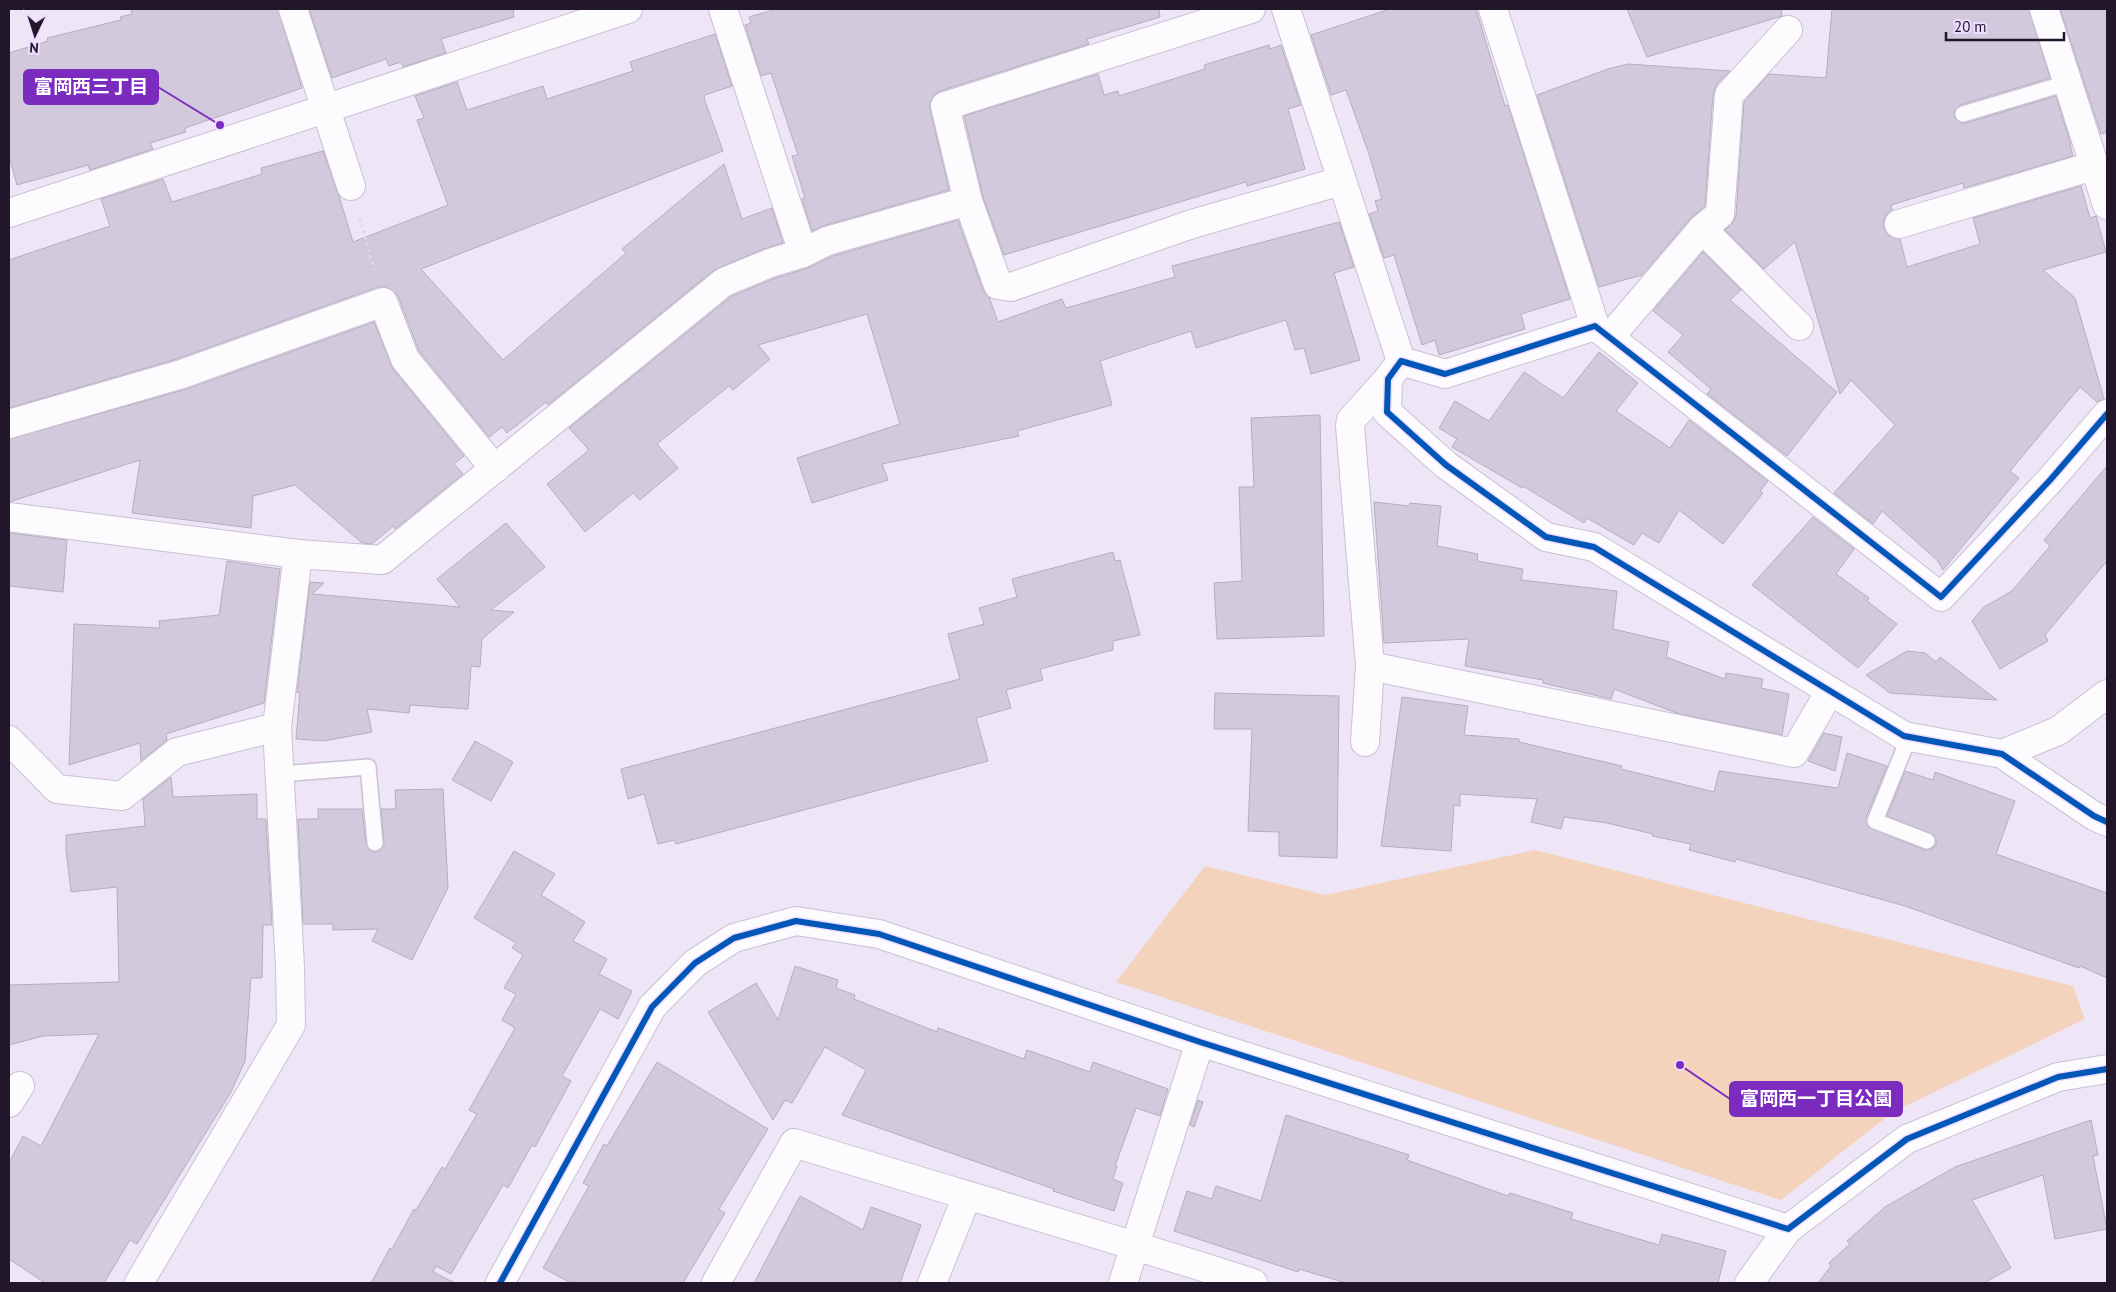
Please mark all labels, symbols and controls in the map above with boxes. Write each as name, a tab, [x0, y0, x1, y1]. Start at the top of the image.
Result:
north arrow	[10, 10, 60, 60]
scale bar	[1946, 10, 2064, 42]
text: 20 m	[1954, 17, 1987, 36]
text: N	[29, 39, 39, 57]
callout: 富岡西三丁目	[24, 70, 158, 104]
text: 富岡西三丁目	[34, 74, 148, 98]
callout: 富岡西一丁目公園	[1730, 1082, 1902, 1116]
text: 富岡西一丁目公園	[1740, 1086, 1892, 1110]

